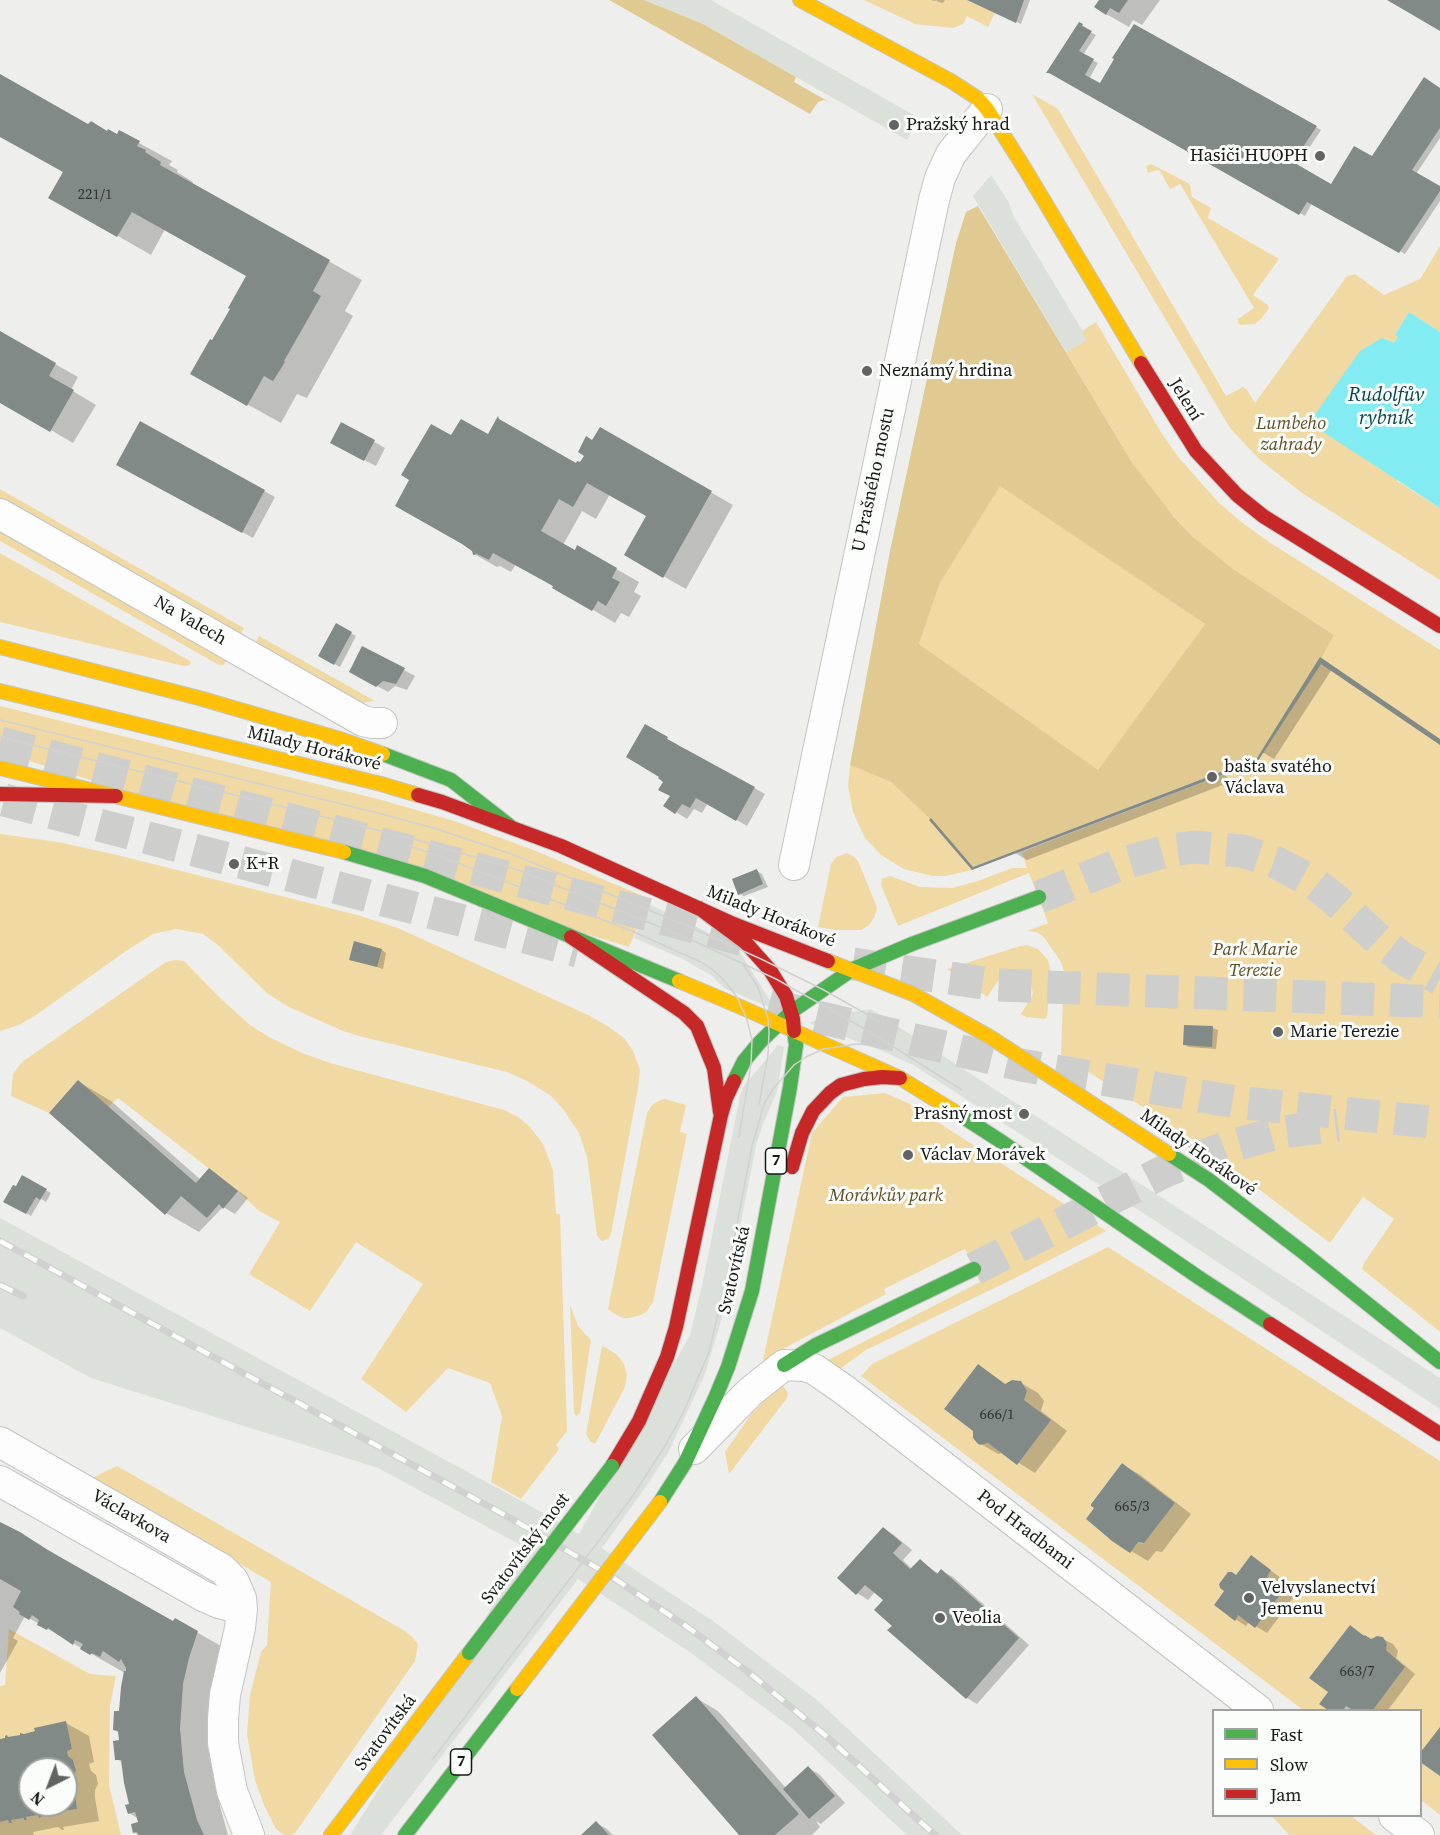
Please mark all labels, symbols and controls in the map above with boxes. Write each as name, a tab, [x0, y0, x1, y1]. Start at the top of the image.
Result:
place label: Pražský hrad	[906, 114, 1010, 136]
marker: Pražský hrad	[887, 118, 901, 132]
place label: Hasiči HUOPH	[1190, 145, 1308, 167]
marker: Hasiči HUOPH	[1313, 149, 1327, 163]
house number: 221/1	[78, 186, 112, 204]
place label: Neznámý hrdina	[879, 360, 1012, 382]
marker: Neznámý hrdina	[860, 364, 874, 378]
street label: Jelení	[1164, 375, 1206, 425]
water label: Rudolfův rybník	[1348, 384, 1424, 431]
street label: U Prašného mostu	[848, 406, 900, 554]
park label: Lumbeho zahrady	[1256, 413, 1326, 456]
street label: Na Valech	[150, 592, 230, 650]
street label: Milady Horákové	[245, 722, 383, 776]
place label: bašta svatého Václava	[1224, 756, 1332, 798]
marker: bašta svatého Václava	[1205, 770, 1219, 784]
place label: K+R	[246, 853, 279, 875]
marker: K+R	[227, 857, 241, 871]
street label: Milady Horákové	[703, 881, 839, 953]
park label: Park Marie Terezie	[1213, 939, 1297, 982]
place label: Marie Terezie	[1290, 1021, 1399, 1043]
marker: Marie Terezie	[1271, 1025, 1285, 1039]
place label: Prašný most	[914, 1103, 1012, 1125]
street label: Milady Horákové	[1136, 1105, 1260, 1201]
marker: Prašný most	[1017, 1107, 1031, 1121]
place label: Václav Morávek	[920, 1144, 1045, 1166]
road number: 7	[766, 1148, 786, 1174]
marker: Václav Morávek	[901, 1148, 915, 1162]
park label: Morávkův park	[829, 1185, 943, 1207]
street label: Svatovítská	[714, 1224, 756, 1316]
house number: 666/1	[980, 1406, 1014, 1424]
street label: Václavkova	[87, 1486, 175, 1548]
street label: Pod Hradbami	[972, 1486, 1078, 1574]
street label: Svatovítský most	[477, 1489, 575, 1609]
house number: 665/3	[1115, 1498, 1149, 1516]
place label: Velvyslanectví Jemenu	[1261, 1577, 1376, 1620]
marker: Velvyslanectví Jemenu	[1242, 1591, 1256, 1605]
place label: Veolia	[952, 1607, 1002, 1629]
marker: Veolia	[933, 1611, 947, 1625]
house number: 663/7	[1340, 1663, 1374, 1681]
street label: Svatovítská	[350, 1691, 422, 1775]
legend	[1212, 1709, 1422, 1817]
text: Fast	[1270, 1722, 1303, 1747]
road number: 7	[450, 1749, 472, 1775]
text: Slow	[1270, 1752, 1308, 1777]
north arrow	[18, 1757, 78, 1817]
text: Jam	[1270, 1782, 1302, 1807]
text: N	[26, 1787, 49, 1811]

